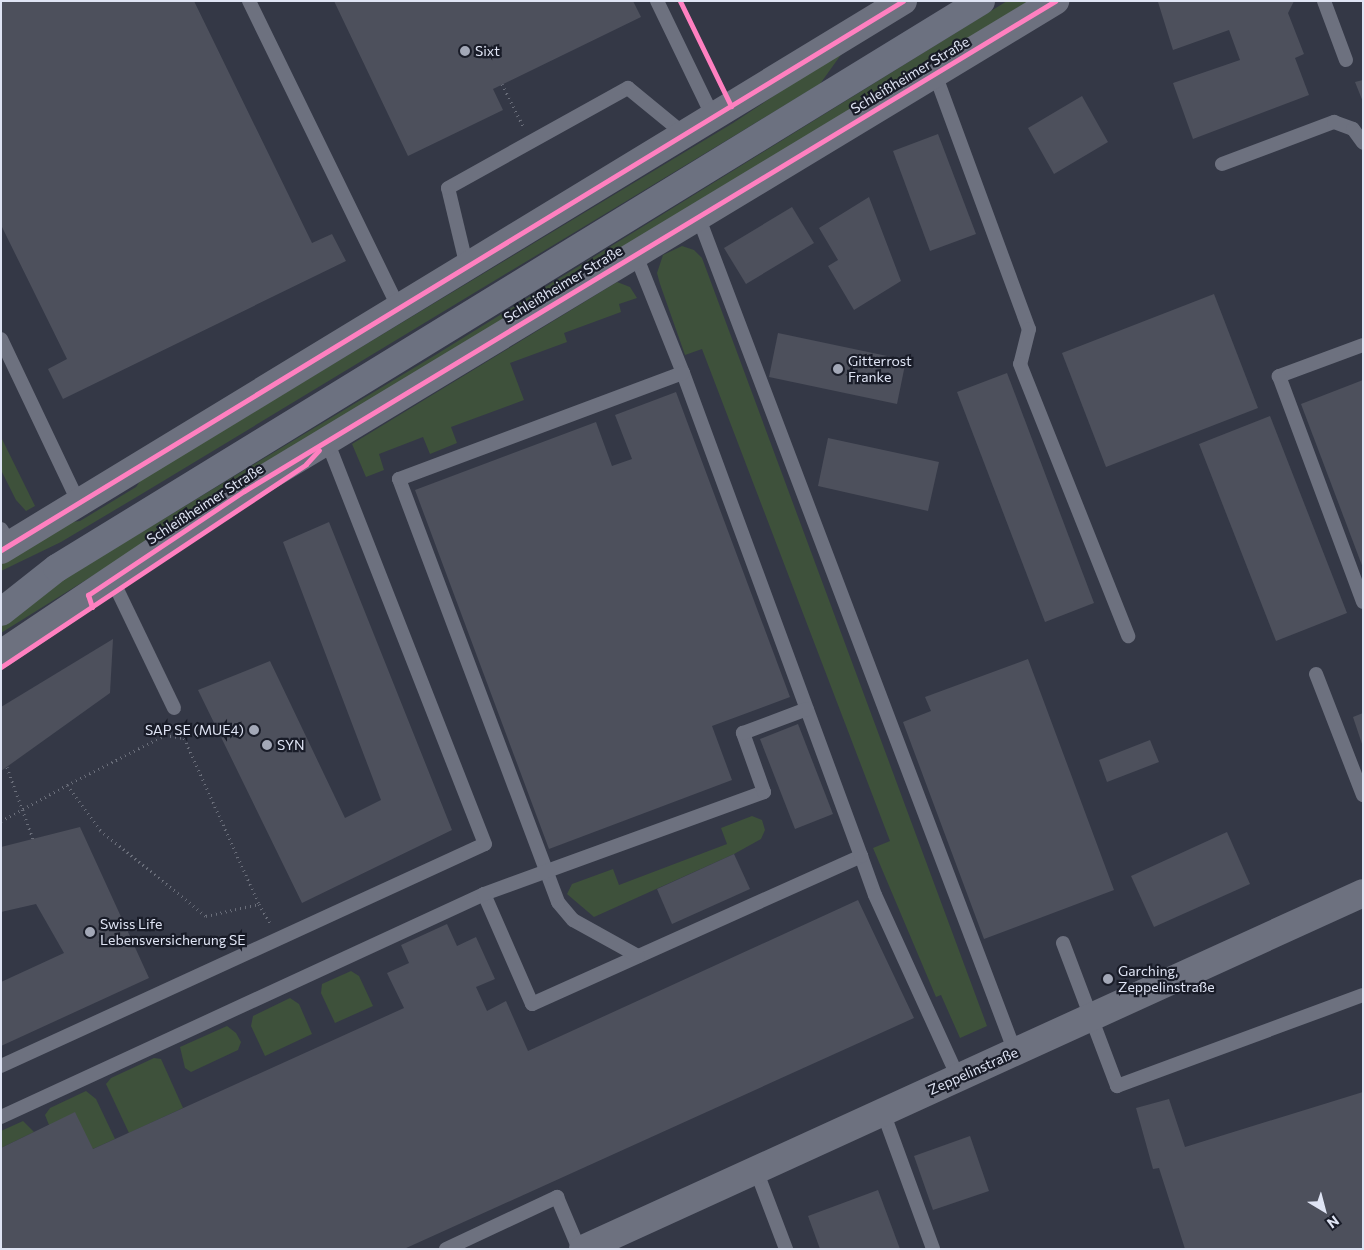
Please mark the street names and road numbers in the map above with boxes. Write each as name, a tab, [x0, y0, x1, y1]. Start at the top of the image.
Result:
street label: Schleißheimer Straße	[848, 33, 972, 117]
street label: Schleißheimer Straße	[501, 242, 625, 326]
street label: Schleißheimer Straße	[144, 460, 266, 548]
street label: Zeppelinstraße	[925, 1044, 1021, 1098]

